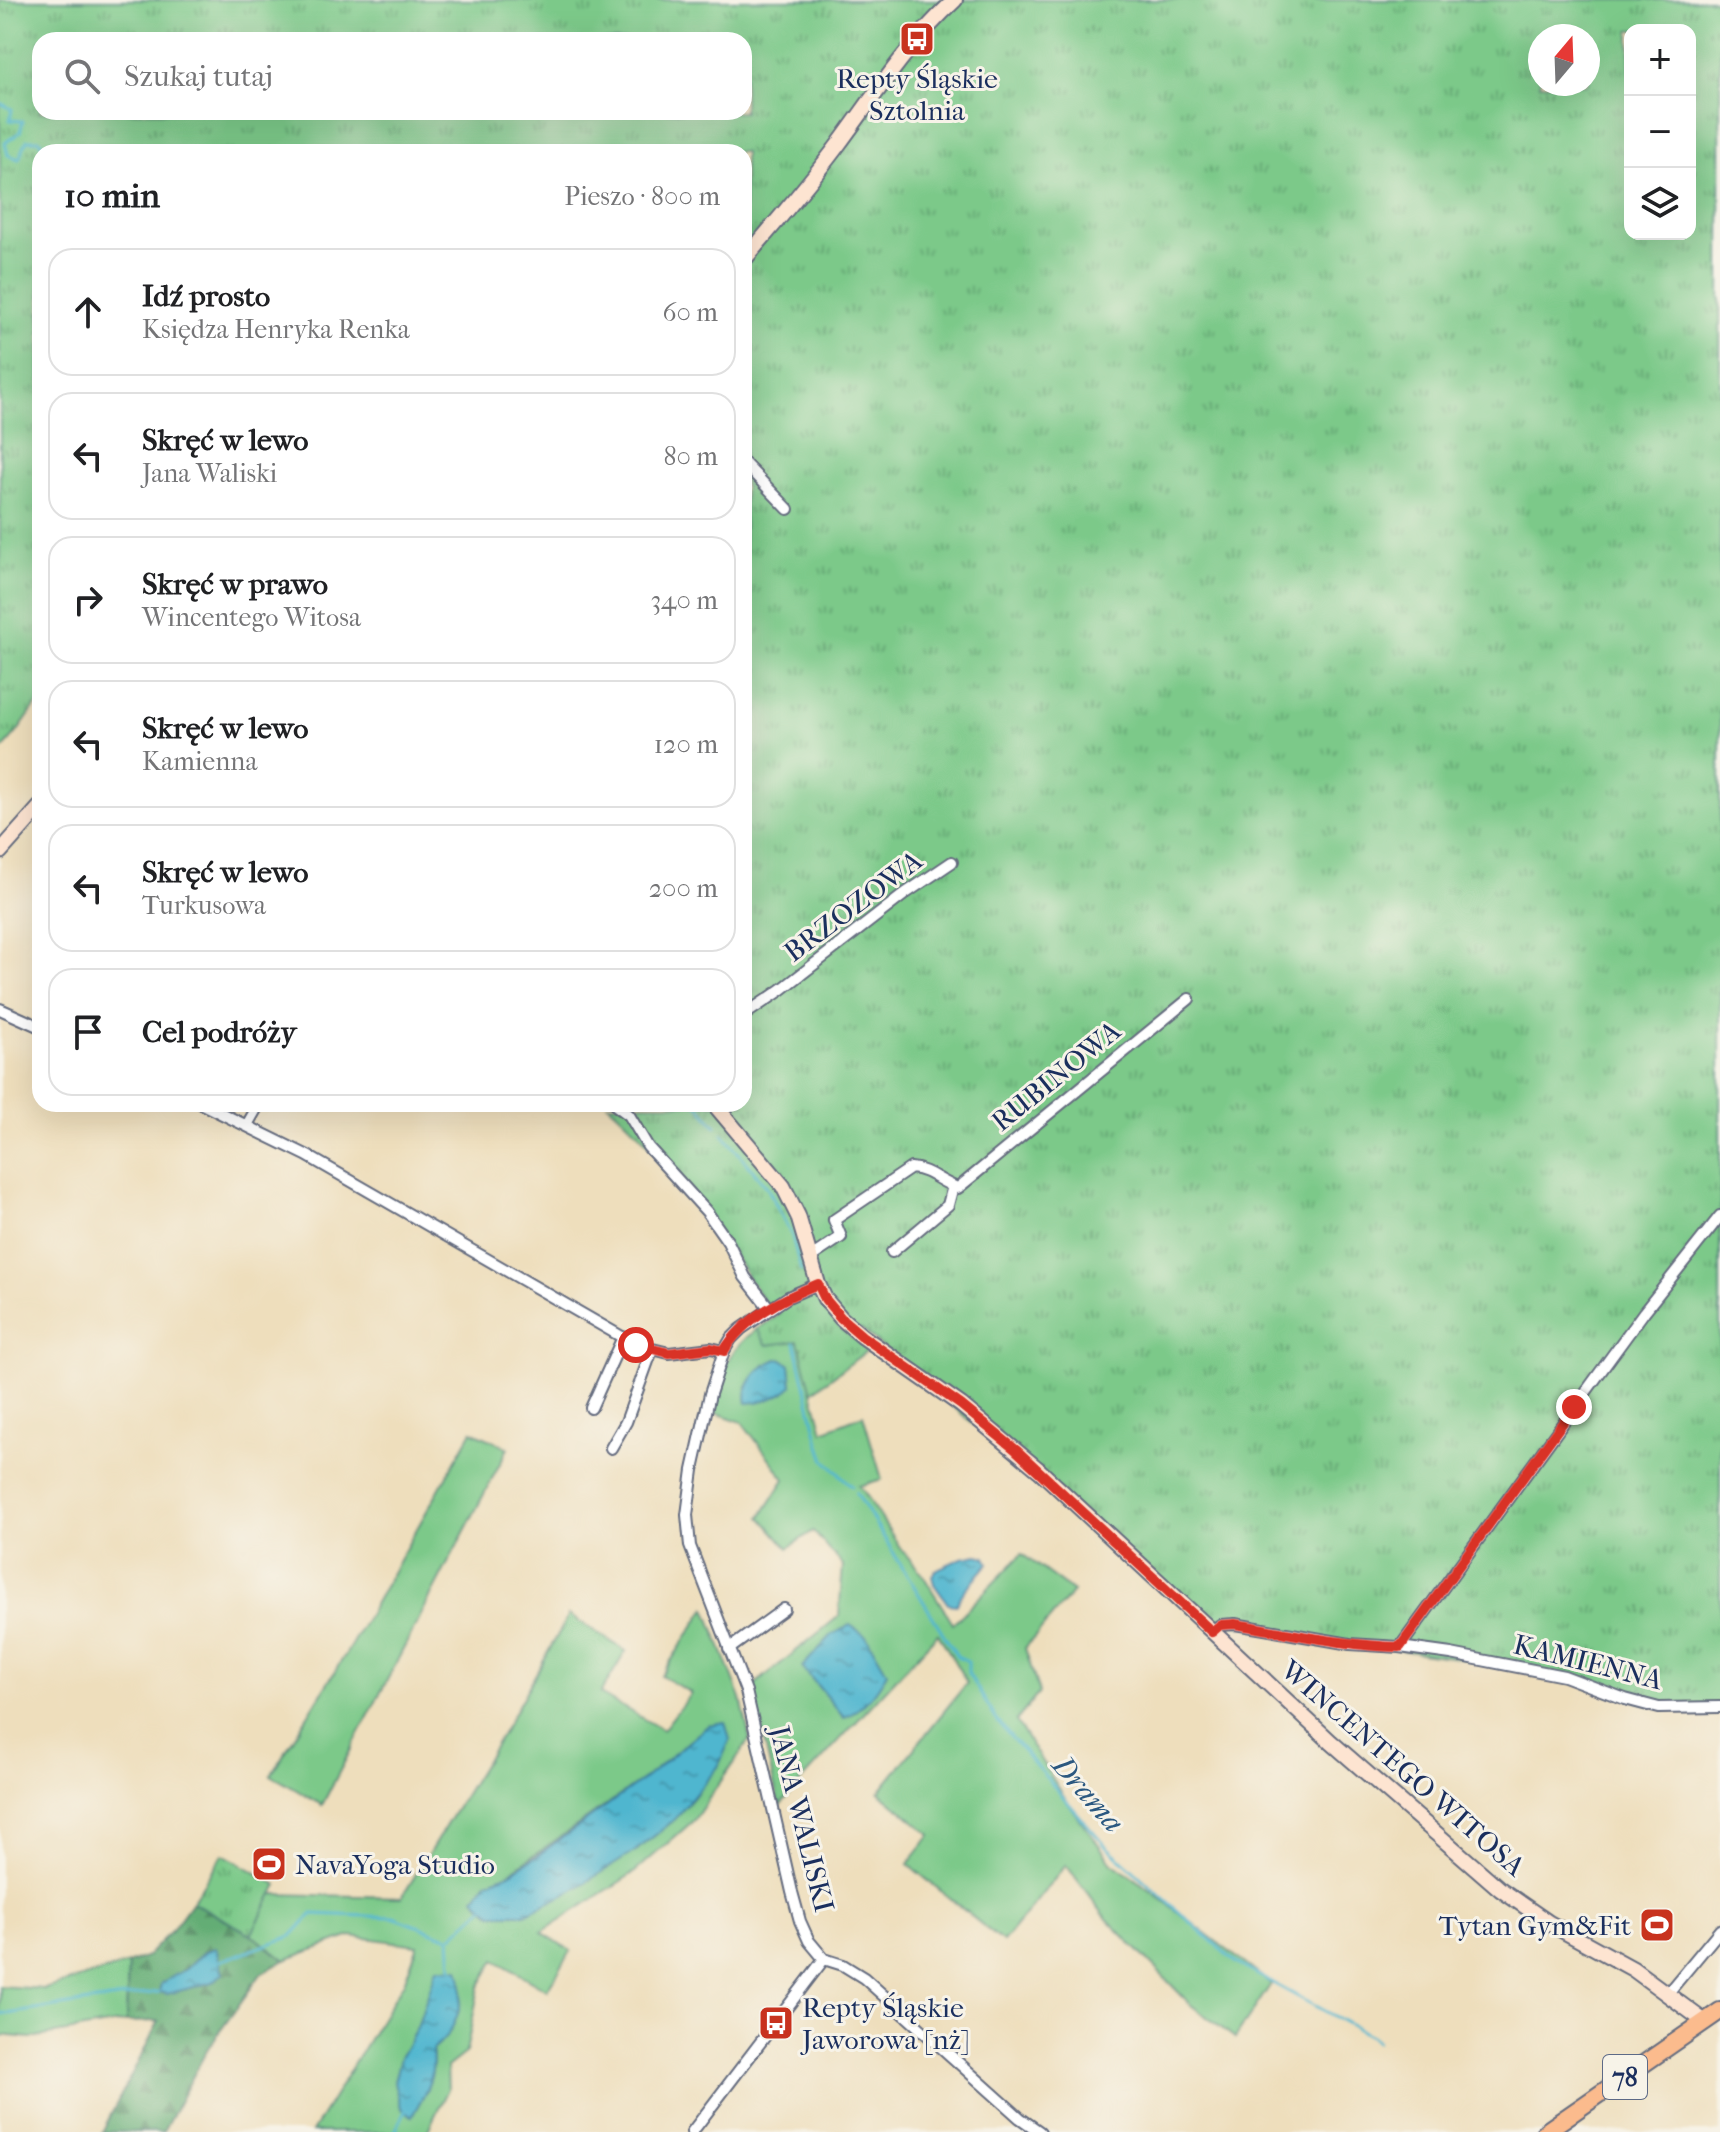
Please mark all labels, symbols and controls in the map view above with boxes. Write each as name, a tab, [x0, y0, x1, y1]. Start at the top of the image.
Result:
bus stop icon: Repty Śląskie Sztolnia	[898, 20, 936, 58]
north arrow	[1528, 24, 1600, 96]
map controls	[1624, 24, 1696, 240]
button: +	[1624, 24, 1696, 96]
search box	[32, 32, 752, 120]
icon: search	[60, 54, 104, 98]
text: Szukaj tutaj	[124, 59, 273, 94]
place label: Repty Śląskie Sztolnia	[836, 62, 998, 127]
button: −	[1624, 96, 1696, 168]
button: layers	[1624, 168, 1696, 240]
text: 10 min	[64, 176, 160, 216]
text: Pieszo · 800 m	[564, 181, 720, 212]
text: Idź prosto	[142, 279, 270, 314]
icon: ahead	[66, 290, 110, 334]
text: 60 m	[662, 297, 718, 328]
text: Księdza Henryka Renka	[142, 314, 410, 345]
text: Skręć w lewo	[142, 423, 309, 458]
icon: left	[66, 434, 110, 478]
text: 80 m	[663, 441, 718, 472]
text: Jana Waliski	[142, 458, 277, 489]
text: Skręć w prawo	[142, 567, 328, 602]
icon: right	[66, 578, 110, 622]
text: 340 m	[650, 585, 718, 616]
text: Wincentego Witosa	[142, 602, 361, 633]
text: Skręć w lewo	[142, 711, 309, 746]
icon: left	[66, 722, 110, 766]
text: 120 m	[654, 729, 718, 760]
text: Kamienna	[142, 746, 257, 777]
street label: BRZOZOWA	[778, 843, 929, 968]
text: Skręć w lewo	[142, 855, 309, 890]
icon: left	[66, 866, 110, 910]
text: 200 m	[649, 873, 718, 904]
text: Turkusowa	[142, 890, 266, 921]
icon: arrive	[66, 1010, 110, 1054]
street label: RUBINOWA	[985, 1013, 1128, 1138]
text: Cel podróży	[142, 1015, 296, 1050]
route start	[618, 1327, 654, 1363]
route end	[1556, 1389, 1592, 1425]
street label: KAMIENNA	[1510, 1628, 1667, 1697]
street label: WINCENTEGO WITOSA	[1273, 1652, 1532, 1884]
street label: JANA WALISKI	[762, 1721, 841, 1916]
water label: Drama	[1044, 1747, 1131, 1840]
sports icon: NavaYoga Studio	[250, 1845, 288, 1883]
place label: NavaYoga Studio	[295, 1848, 495, 1881]
sports icon: Tytan Gym&Fit	[1638, 1906, 1676, 1944]
place label: Tytan Gym&Fit	[1439, 1909, 1631, 1942]
place label: Repty Śląskie Jaworowa [nż]	[800, 1991, 970, 2056]
bus stop icon: Repty Śląskie Jaworowa [nż]	[757, 2004, 795, 2042]
road number: 78	[1603, 2055, 1647, 2099]

